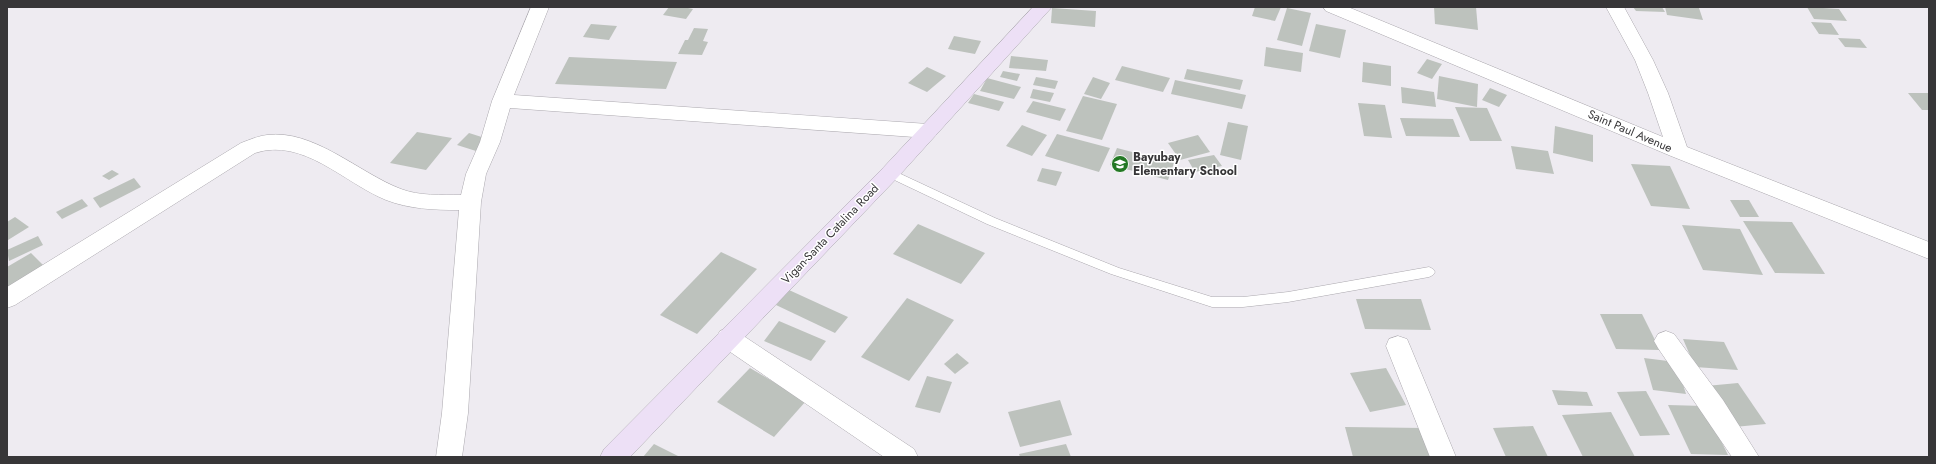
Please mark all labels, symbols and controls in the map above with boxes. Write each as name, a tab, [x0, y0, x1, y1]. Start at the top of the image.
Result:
street label: Saint Paul Avenue	[1585, 105, 1675, 157]
place label: Bayubay Elementary School	[1133, 148, 1237, 180]
school or university icon: Bayubay Elementary School	[1110, 154, 1130, 174]
street label: Vigan-Santa Catalina Road	[777, 180, 883, 288]

